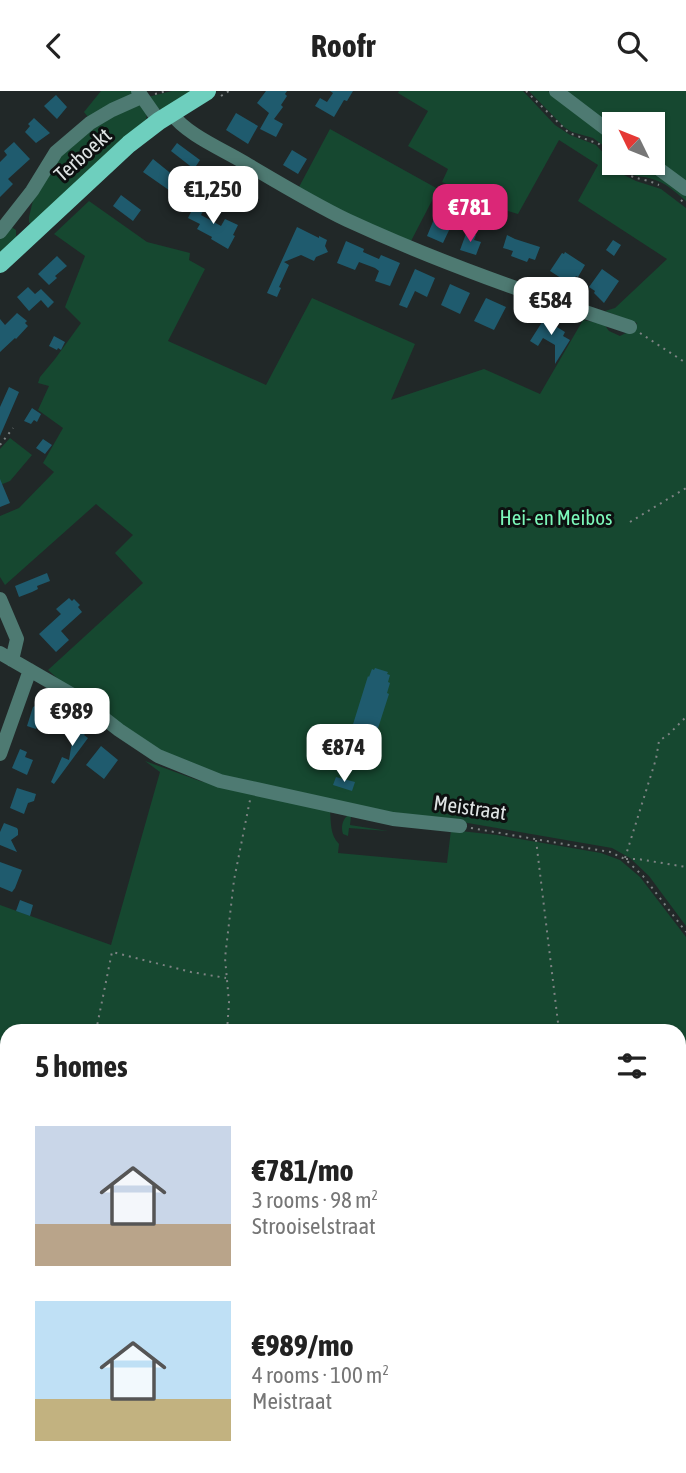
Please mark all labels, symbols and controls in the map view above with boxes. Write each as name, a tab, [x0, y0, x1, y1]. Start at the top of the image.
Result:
icon: back	[35, 27, 73, 65]
text: Roofr	[311, 27, 375, 64]
icon: search	[613, 27, 651, 65]
north arrow	[602, 112, 665, 175]
map controls	[602, 112, 665, 175]
street label: Terboekt	[49, 122, 116, 186]
pin: €1,250	[156, 167, 270, 226]
text: €1,250	[184, 176, 242, 202]
pin: €781	[429, 185, 511, 244]
text: €781	[449, 194, 491, 220]
pin: €584	[510, 278, 592, 337]
text: €584	[530, 287, 572, 313]
park label: Hei- en Meibos	[500, 505, 612, 529]
pin: €989	[31, 689, 113, 748]
text: €989	[51, 698, 93, 724]
pin: €874	[303, 725, 385, 784]
text: €874	[323, 734, 365, 760]
street label: Meistraat	[432, 790, 508, 824]
icon: filters	[613, 1047, 651, 1085]
text: 5 homes	[35, 1049, 128, 1083]
text: €781/mo	[252, 1153, 354, 1187]
icon: home	[91, 1154, 175, 1238]
text: 3 rooms · 98 m²	[252, 1187, 378, 1213]
text: Strooiselstraat	[252, 1213, 376, 1239]
text: €989/mo	[252, 1328, 354, 1362]
icon: home	[91, 1329, 175, 1413]
text: 4 rooms · 100 m²	[252, 1362, 389, 1388]
text: Meistraat	[252, 1388, 332, 1414]

